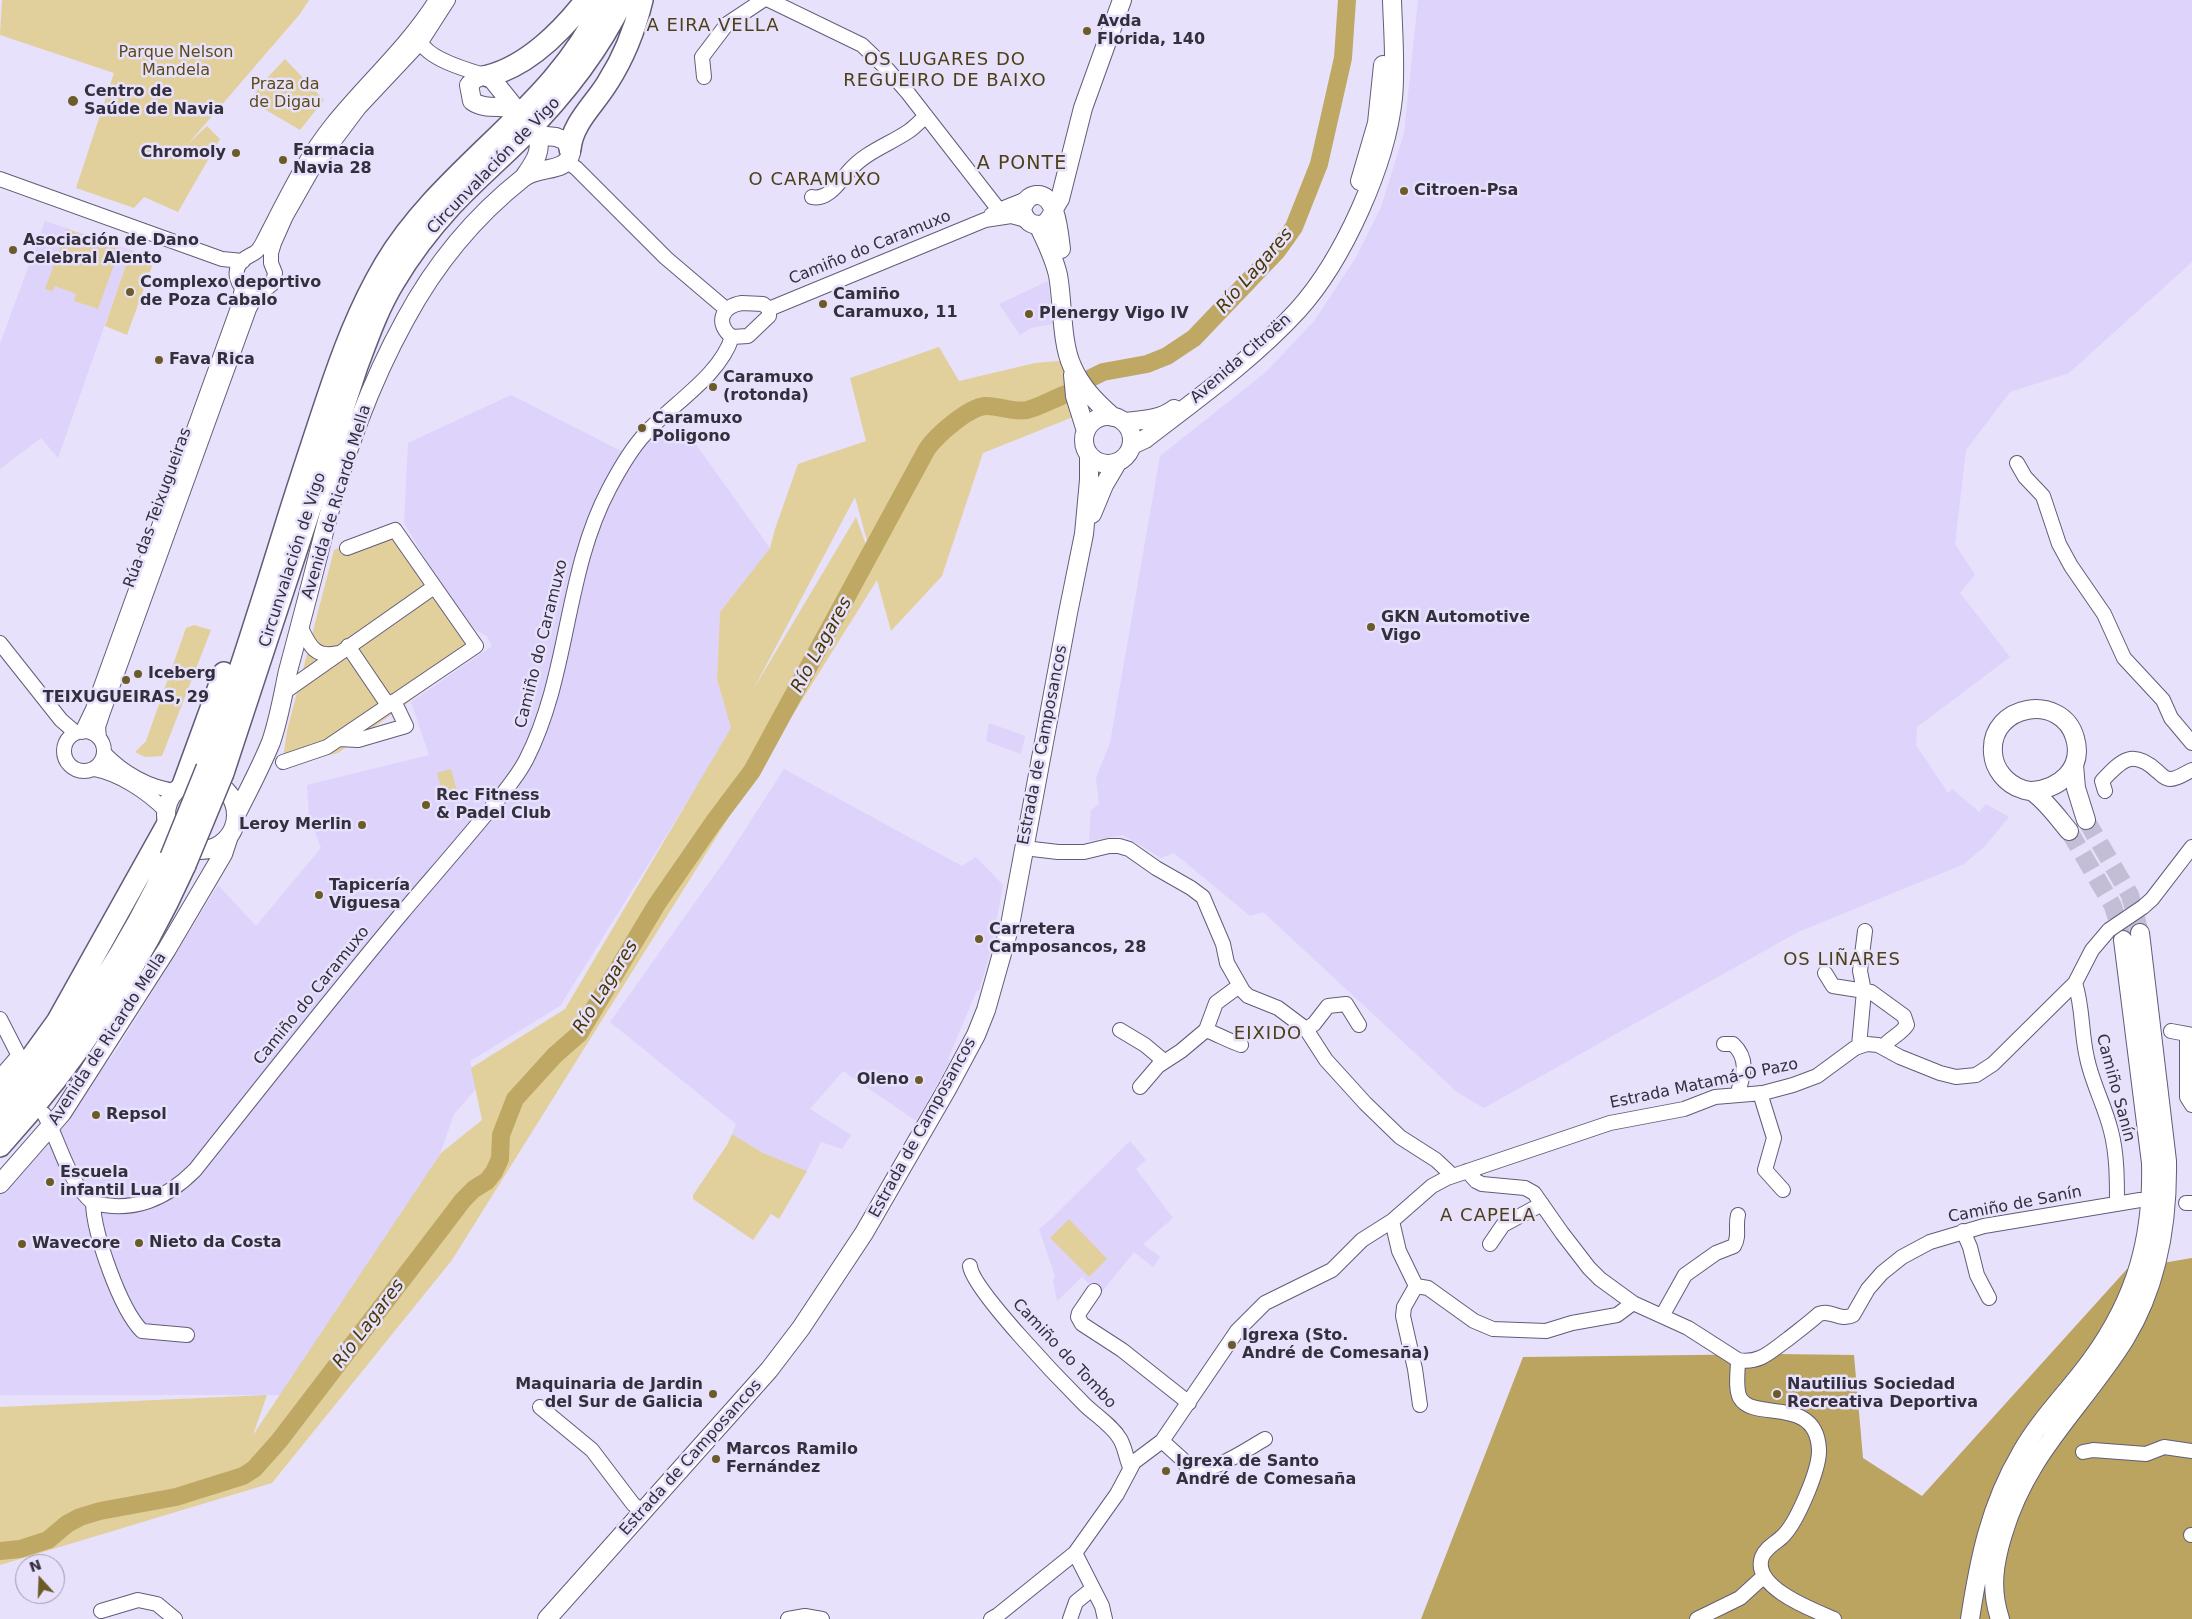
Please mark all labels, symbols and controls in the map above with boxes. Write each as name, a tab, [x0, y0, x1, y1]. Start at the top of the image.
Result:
place label: Avda Florida, 140	[1097, 12, 1205, 50]
district label: A EIRA VELLA	[645, 15, 781, 37]
marker: Avda Florida, 140	[1081, 25, 1093, 37]
park label: Parque Nelson Mandela	[119, 43, 233, 81]
district label: OS LUGARES DO REGUEIRO DE BAIXO	[841, 49, 1049, 92]
park label: Praza da de Digau	[249, 75, 321, 113]
place label: Centro de Saúde de Navia	[84, 82, 224, 120]
marker: Centro de Saúde de Navia	[66, 94, 80, 108]
street label: Circunvalación de Vigo	[424, 94, 564, 238]
place label: Farmacia Navia 28	[293, 141, 375, 179]
place label: Chromoly	[140, 143, 226, 163]
marker: Chromoly	[230, 147, 242, 159]
district label: A PONTE	[976, 153, 1068, 175]
marker: Farmacia Navia 28	[277, 154, 289, 166]
district label: O CARAMUXO	[747, 169, 883, 191]
place label: Citroen-Psa	[1414, 181, 1518, 201]
marker: Citroen-Psa	[1398, 185, 1410, 197]
street label: Camiño do Caramuxo	[786, 207, 954, 289]
water label: Río Lagares	[1212, 224, 1298, 318]
place label: Asociación de Dano Celebral Alento	[23, 231, 199, 269]
marker: Asociación de Dano Celebral Alento	[7, 244, 19, 256]
place label: Complexo deportivo de Poza Cabalo	[140, 273, 321, 311]
place label: Camiño Caramuxo, 11	[833, 285, 958, 323]
marker: Complexo deportivo de Poza Cabalo	[124, 286, 136, 298]
marker: Camiño Caramuxo, 11	[817, 298, 829, 310]
place label: Plenergy Vigo IV	[1039, 304, 1189, 324]
marker: Plenergy Vigo IV	[1023, 308, 1035, 320]
street label: Avenida Citroën	[1187, 310, 1295, 408]
place label: Fava Rica	[169, 350, 255, 370]
marker: Fava Rica	[153, 354, 165, 366]
place label: Caramuxo (rotonda)	[723, 368, 814, 406]
marker: Caramuxo (rotonda)	[707, 381, 719, 393]
street label: Avenida de Ricardo Mella	[298, 403, 376, 601]
place label: Caramuxo Poligono	[652, 409, 743, 447]
marker: Caramuxo Poligono	[636, 422, 648, 434]
street label: Rúa das Teixugueiras	[120, 425, 196, 591]
street label: Circunvalación de Vigo	[256, 470, 330, 650]
street label: Camiño do Caramuxo	[512, 558, 572, 730]
water label: Río Lagares	[787, 594, 857, 696]
place label: GKN Automotive Vigo	[1381, 608, 1530, 646]
marker: GKN Automotive Vigo	[1365, 621, 1377, 633]
street label: Estrada de Camposancos	[1014, 644, 1072, 846]
place label: Iceberg	[148, 664, 216, 684]
marker: Iceberg	[132, 668, 144, 680]
marker: TEIXUGUEIRAS, 29	[120, 674, 132, 686]
place label: TEIXUGUEIRAS, 29	[43, 688, 209, 708]
place label: Rec Fitness & Padel Club	[436, 786, 551, 824]
marker: Rec Fitness & Padel Club	[420, 799, 432, 811]
place label: Leroy Merlin	[239, 815, 352, 835]
marker: Leroy Merlin	[356, 819, 368, 831]
place label: Tapicería Viguesa	[329, 876, 410, 914]
marker: Tapicería Viguesa	[313, 889, 325, 901]
place label: Carretera Camposancos, 28	[989, 920, 1146, 958]
street label: Camiño do Caramuxo	[250, 923, 374, 1069]
marker: Carretera Camposancos, 28	[973, 933, 985, 945]
water label: Río Lagares	[569, 936, 643, 1038]
street label: Avenida de Ricardo Mella	[45, 949, 171, 1129]
district label: OS LIÑARES	[1782, 949, 1902, 971]
district label: EIXIDO	[1233, 1023, 1303, 1045]
street label: Camiño Sanín	[2091, 1032, 2139, 1144]
street label: Estrada de Camposancos	[865, 1035, 981, 1221]
street label: Estrada Matamá-O Pazo	[1608, 1055, 1800, 1113]
place label: Oleno	[857, 1070, 909, 1090]
marker: Oleno	[913, 1074, 925, 1086]
place label: Repsol	[106, 1105, 167, 1125]
marker: Repsol	[90, 1109, 102, 1121]
place label: Escuela infantil Lua II	[60, 1163, 180, 1201]
marker: Escuela infantil Lua II	[44, 1176, 56, 1188]
street label: Camiño de Sanín	[1947, 1183, 2083, 1227]
district label: A CAPELA	[1439, 1205, 1537, 1227]
place label: Nieto da Costa	[149, 1233, 281, 1253]
place label: Wavecore	[32, 1234, 120, 1254]
marker: Nieto da Costa	[133, 1237, 145, 1249]
marker: Wavecore	[16, 1238, 28, 1250]
water label: Río Lagares	[329, 1275, 409, 1373]
street label: Camiño do Tombo	[1008, 1295, 1120, 1413]
place label: Igrexa (Sto. André de Comesaña)	[1242, 1326, 1429, 1364]
marker: Igrexa (Sto. André de Comesaña)	[1226, 1339, 1238, 1351]
place label: Maquinaria de Jardin del Sur de Galicia	[515, 1375, 703, 1413]
place label: Nautilius Sociedad Recreativa Deportiva	[1787, 1375, 1978, 1413]
street label: Estrada de Camposancos	[616, 1376, 766, 1540]
marker: Maquinaria de Jardin del Sur de Galicia	[707, 1388, 719, 1400]
marker: Nautilius Sociedad Recreativa Deportiva	[1771, 1388, 1783, 1400]
place label: Marcos Ramilo Fernández	[726, 1440, 858, 1478]
place label: Igrexa de Santo André de Comesaña	[1176, 1452, 1356, 1490]
marker: Marcos Ramilo Fernández	[710, 1453, 722, 1465]
marker: Igrexa de Santo André de Comesaña	[1160, 1465, 1172, 1477]
north arrow	[15, 1554, 65, 1604]
text: N	[27, 1556, 43, 1575]

